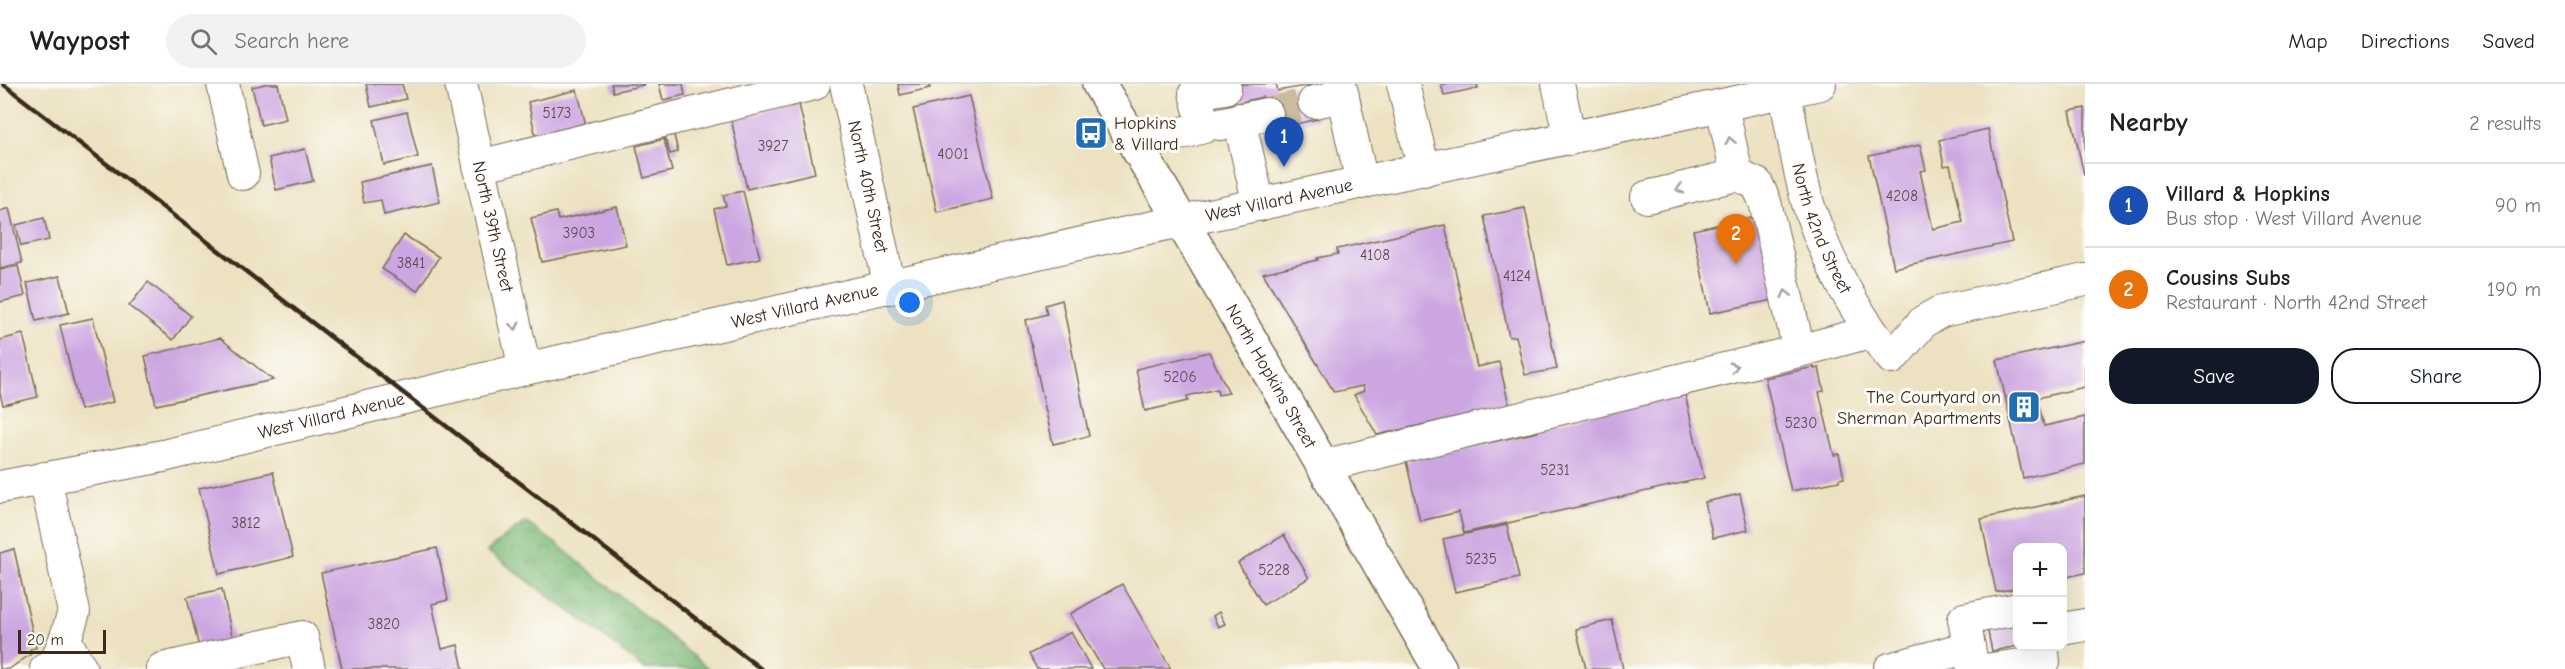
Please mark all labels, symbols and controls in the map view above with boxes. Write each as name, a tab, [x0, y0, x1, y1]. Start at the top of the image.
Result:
search box	[166, 14, 586, 68]
text: Waypost	[30, 25, 130, 57]
icon: search	[187, 25, 220, 58]
text: Search here	[235, 28, 349, 54]
text: Map	[2288, 29, 2328, 53]
text: Directions	[2361, 29, 2450, 53]
text: Saved	[2483, 29, 2535, 53]
house number: 5173	[543, 104, 571, 122]
text: Nearby	[2109, 108, 2188, 138]
text: 2 results	[2469, 112, 2541, 135]
place label: Hopkins & Villard	[1114, 113, 1179, 155]
bus stop icon: Hopkins & Villard	[1073, 115, 1109, 151]
street label: North 40th Street	[844, 118, 893, 256]
pin: 1	[1264, 118, 1304, 167]
one-way arrow	[1724, 136, 1737, 146]
house number: 3927	[758, 137, 788, 155]
house number: 4001	[937, 145, 969, 163]
street label: North 39th Street	[468, 159, 518, 295]
street label: North 42nd Street	[1788, 161, 1856, 298]
street label: West Villard Avenue	[1203, 174, 1355, 226]
text: Villard & Hopkins	[2166, 181, 2330, 207]
one-way arrow	[1675, 182, 1685, 195]
house number: 4208	[1886, 187, 1918, 205]
text: 1	[2125, 194, 2132, 217]
text: 90 m	[2495, 194, 2541, 217]
text: Bus stop · West Villard Avenue	[2166, 207, 2422, 230]
pin: 2	[1716, 214, 1756, 264]
house number: 3903	[563, 224, 595, 242]
house number: 4108	[1360, 246, 1390, 264]
house number: 3841	[397, 254, 425, 272]
text: Cousins Subs	[2166, 265, 2290, 291]
house number: 4124	[1503, 267, 1531, 285]
text: 2	[2124, 278, 2133, 301]
text: 190 m	[2487, 278, 2541, 301]
street label: West Villard Avenue	[729, 279, 880, 333]
your location	[895, 288, 924, 317]
one-way arrow	[1781, 290, 1794, 300]
text: Restaurant · North 42nd Street	[2166, 291, 2427, 314]
street label: North Hopkins Street	[1221, 300, 1321, 453]
one-way arrow	[508, 320, 521, 330]
button: Save	[2109, 348, 2319, 404]
button: Share	[2331, 348, 2541, 404]
one-way arrow	[1729, 361, 1739, 374]
house number: 5206	[1163, 368, 1197, 386]
place label: The Courtyard on Sherman Apartments	[1837, 387, 2001, 429]
street label: West Villard Avenue	[256, 388, 407, 443]
building icon: The Courtyard on Sherman Apartments	[2006, 389, 2042, 425]
house number: 5230	[1785, 414, 1817, 432]
house number: 5231	[1540, 461, 1570, 479]
house number: 3812	[231, 514, 261, 532]
map controls	[2013, 543, 2067, 651]
button: +	[2013, 543, 2067, 597]
house number: 5235	[1465, 550, 1497, 568]
house number: 5228	[1258, 561, 1290, 579]
button: −	[2013, 597, 2067, 651]
house number: 3820	[368, 615, 400, 633]
scale bar	[18, 627, 106, 654]
text: 20 m	[27, 631, 64, 649]

